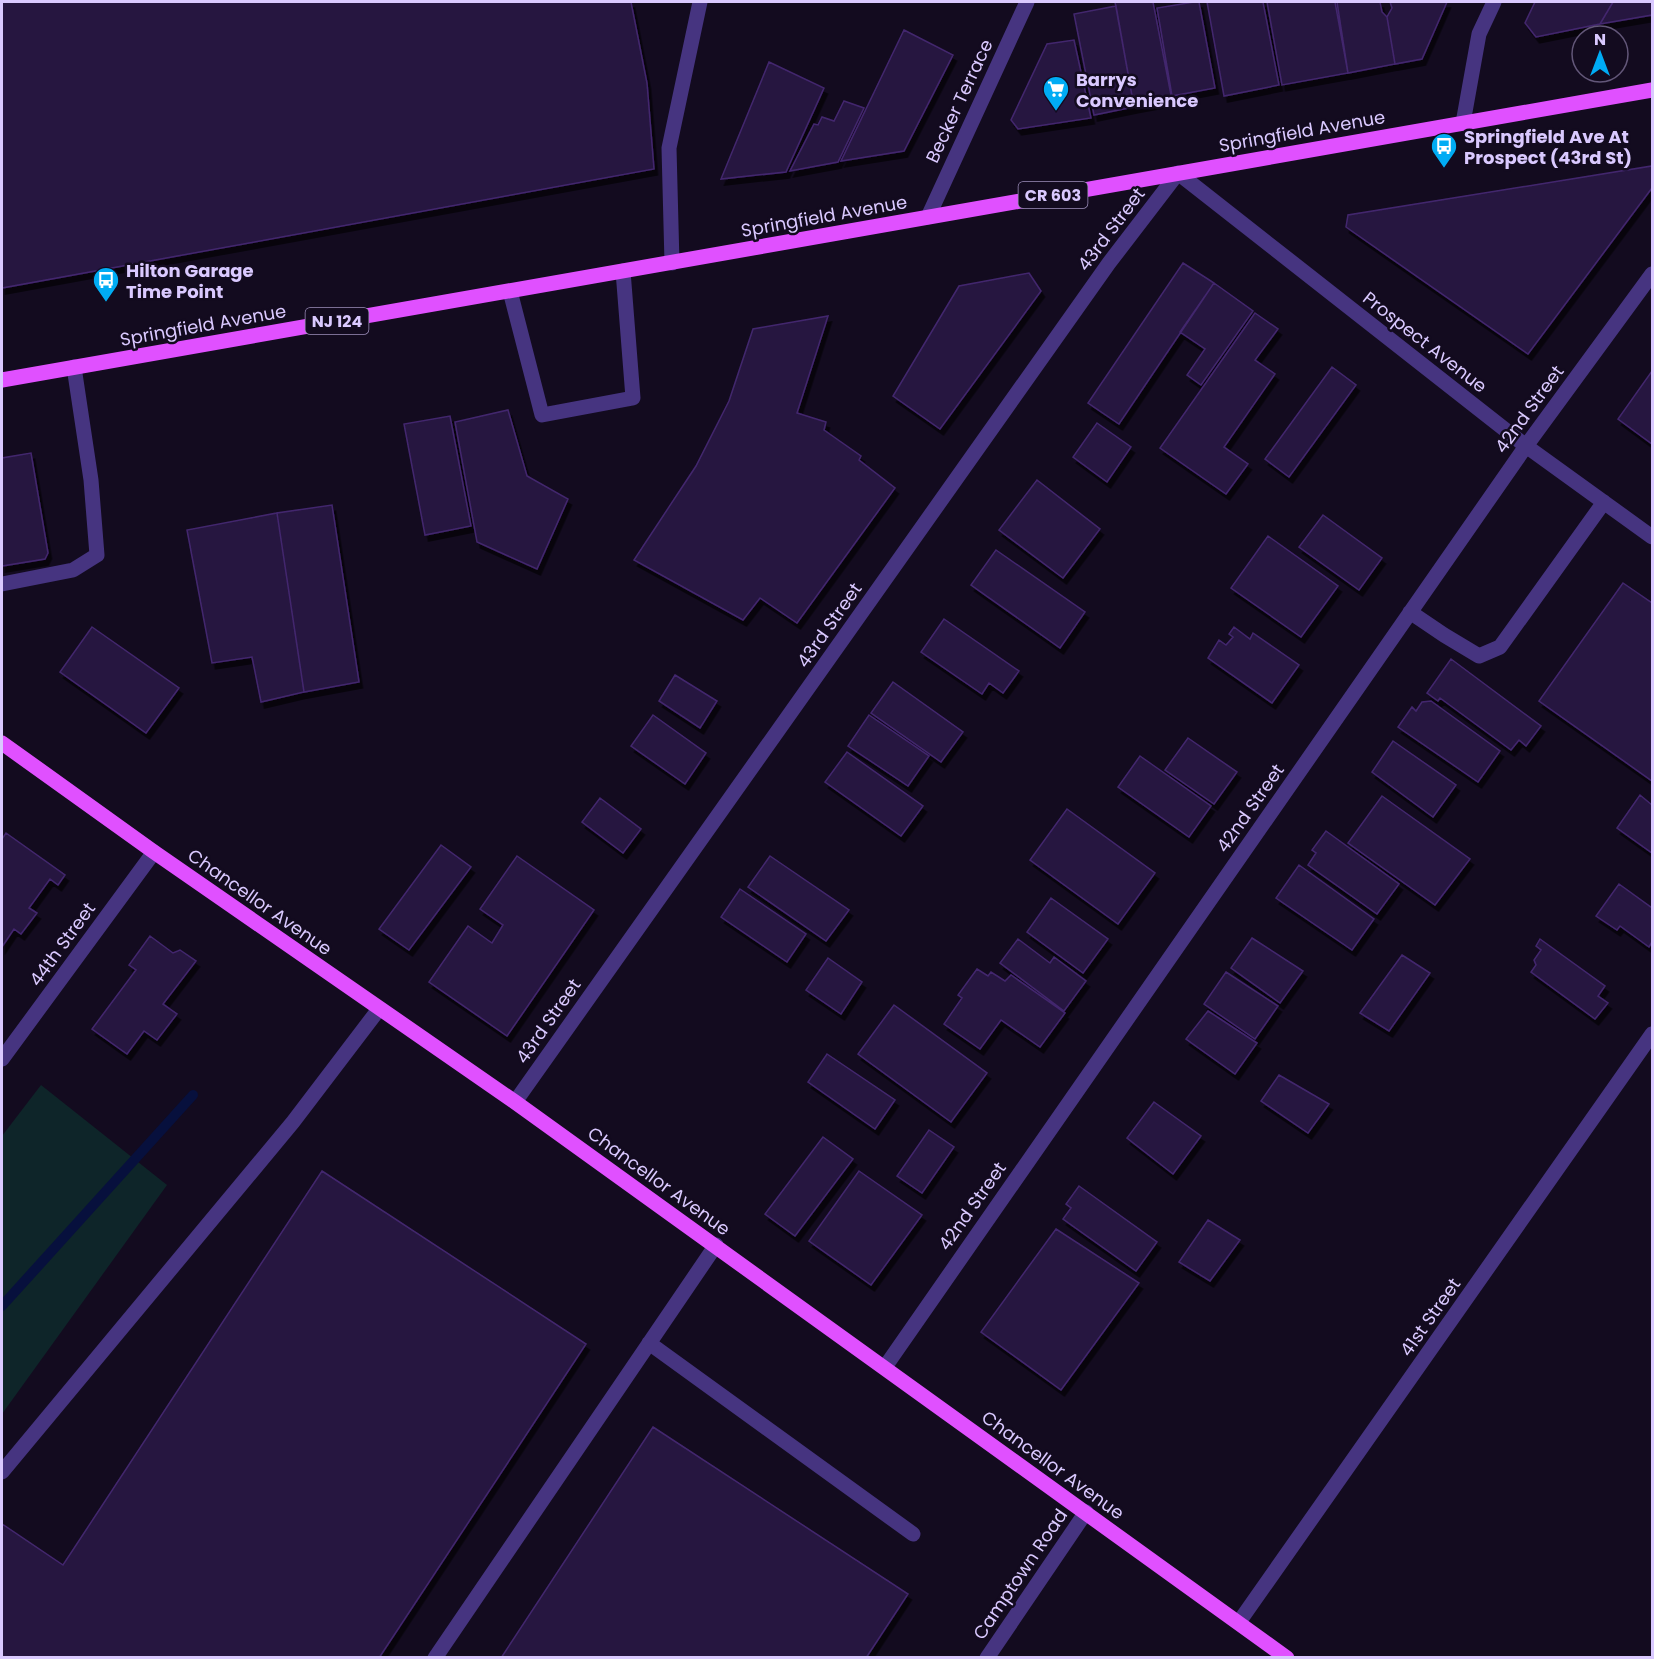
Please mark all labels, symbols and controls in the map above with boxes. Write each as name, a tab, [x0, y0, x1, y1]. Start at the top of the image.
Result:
north arrow	[1570, 24, 1630, 84]
text: N	[1594, 28, 1606, 51]
street label: Becker Terrace	[919, 35, 999, 167]
place label: Barrys Convenience	[1076, 67, 1198, 113]
supermarket icon: Barrys Convenience	[1041, 74, 1071, 112]
street label: Springfield Avenue	[1217, 104, 1387, 158]
place label: Springfield Ave At Prospect (43rd St)	[1464, 124, 1632, 170]
bus stop icon: Springfield Ave At Prospect (43rd St)	[1429, 131, 1459, 169]
road number: CR 603	[1018, 182, 1088, 208]
street label: 43rd Street	[1071, 182, 1151, 276]
street label: Springfield Avenue	[739, 189, 909, 243]
place label: Hilton Garage Time Point	[126, 258, 254, 304]
bus stop icon: Hilton Garage Time Point	[91, 265, 121, 303]
street label: Prospect Avenue	[1358, 286, 1492, 398]
street label: Springfield Avenue	[118, 298, 288, 352]
road number: NJ 124	[306, 308, 368, 334]
street label: 42nd Street	[1489, 360, 1569, 458]
street label: 43rd Street	[791, 578, 867, 672]
street label: 42nd Street	[1210, 759, 1290, 857]
street label: Chancellor Avenue	[183, 843, 337, 961]
street label: 44th Street	[23, 897, 101, 991]
street label: 43rd Street	[510, 974, 586, 1068]
street label: Chancellor Avenue	[583, 1121, 735, 1241]
street label: 42nd Street	[932, 1157, 1012, 1255]
street label: 41st Street	[1394, 1273, 1466, 1361]
street label: Chancellor Avenue	[977, 1405, 1129, 1525]
street label: Camptown Road	[967, 1504, 1073, 1644]

